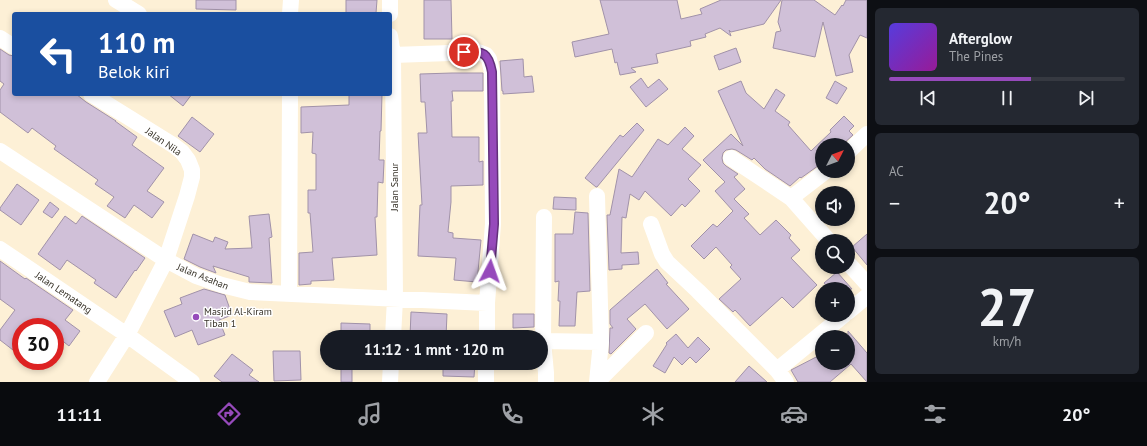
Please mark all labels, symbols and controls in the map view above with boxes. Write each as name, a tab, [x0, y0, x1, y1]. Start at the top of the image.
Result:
text: 110 m	[98, 24, 175, 61]
icon: left	[32, 28, 84, 80]
text: Afterglow	[949, 29, 1012, 48]
pin	[447, 35, 481, 69]
icon: arrive	[453, 41, 475, 63]
text: The Pines	[949, 48, 1003, 65]
text: Belok kiri	[98, 60, 170, 83]
icon: previous	[917, 87, 939, 109]
icon: pause	[996, 87, 1018, 109]
icon: next	[1075, 87, 1097, 109]
street label: Jalan Nila	[142, 124, 184, 159]
north arrow	[815, 138, 855, 178]
map controls	[815, 138, 855, 370]
street label: Jalan Sanur	[388, 162, 401, 212]
text: AC	[889, 163, 904, 180]
text: 20°	[983, 183, 1031, 222]
button: sound	[815, 186, 855, 226]
text: −	[889, 189, 900, 217]
text: +	[1114, 189, 1125, 217]
button: search	[815, 234, 855, 274]
position arrow	[469, 250, 511, 292]
street label: Jalan Asahan	[174, 260, 231, 293]
street label: Jalan Lematang	[32, 268, 95, 316]
text: 27	[978, 273, 1036, 340]
button: +	[815, 282, 855, 322]
place label: Masjid Al-Kiram Tiban 1	[204, 305, 272, 330]
marker: Masjid Al-Kiram Tiban 1	[191, 312, 201, 322]
speed limit sign: 30	[12, 318, 64, 370]
button: −	[815, 330, 855, 370]
text: km/h	[993, 333, 1021, 350]
text: 11:12 · 1 mnt · 120 m	[364, 340, 504, 359]
icon: directions	[215, 400, 243, 428]
icon: music	[356, 400, 384, 428]
icon: phone	[498, 400, 526, 428]
icon: climate	[639, 400, 667, 428]
icon: car	[780, 400, 808, 428]
icon: filters	[921, 400, 949, 428]
text: 11:11	[57, 403, 102, 426]
text: 20°	[1062, 403, 1090, 426]

